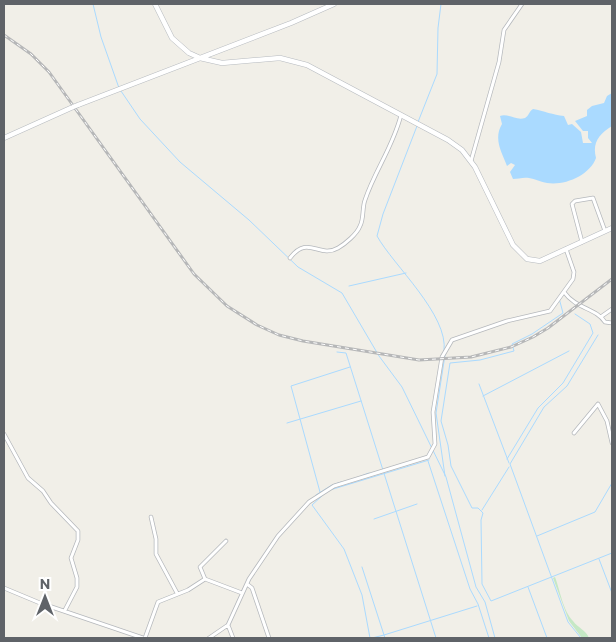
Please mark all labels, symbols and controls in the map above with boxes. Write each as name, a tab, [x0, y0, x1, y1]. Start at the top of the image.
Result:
north arrow	[20, 572, 70, 622]
text: N	[40, 575, 50, 592]

